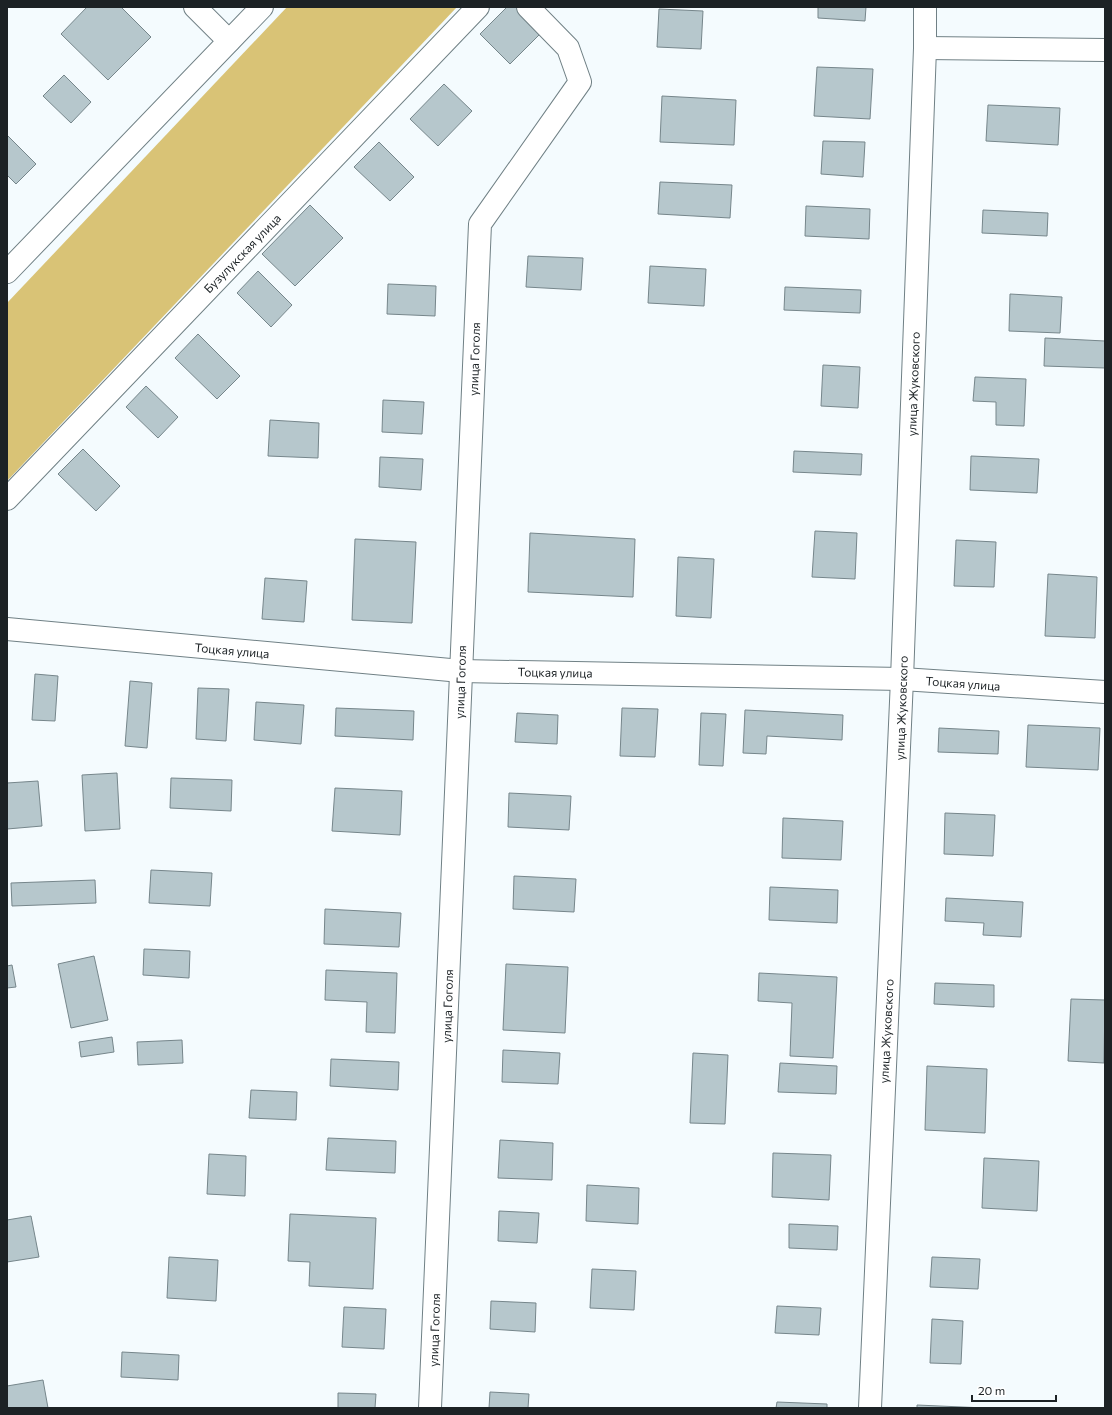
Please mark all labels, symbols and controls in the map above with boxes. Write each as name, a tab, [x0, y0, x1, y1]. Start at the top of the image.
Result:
street label: Бузулукская улица	[201, 211, 283, 295]
street label: улица Гоголя	[466, 322, 482, 396]
street label: улица Жуковского	[904, 331, 922, 437]
street label: Тоцкая улица	[194, 640, 270, 660]
street label: улица Гоголя	[452, 645, 468, 719]
street label: улица Жуковского	[892, 655, 910, 761]
street label: Тоцкая улица	[517, 664, 593, 680]
street label: Тоцкая улица	[925, 673, 1001, 693]
street label: улица Гоголя	[439, 969, 455, 1043]
street label: улица Жуковского	[876, 978, 896, 1084]
street label: улица Гоголя	[426, 1293, 442, 1367]
scale bar	[972, 1377, 1056, 1403]
text: 20 m	[978, 1383, 1005, 1397]

